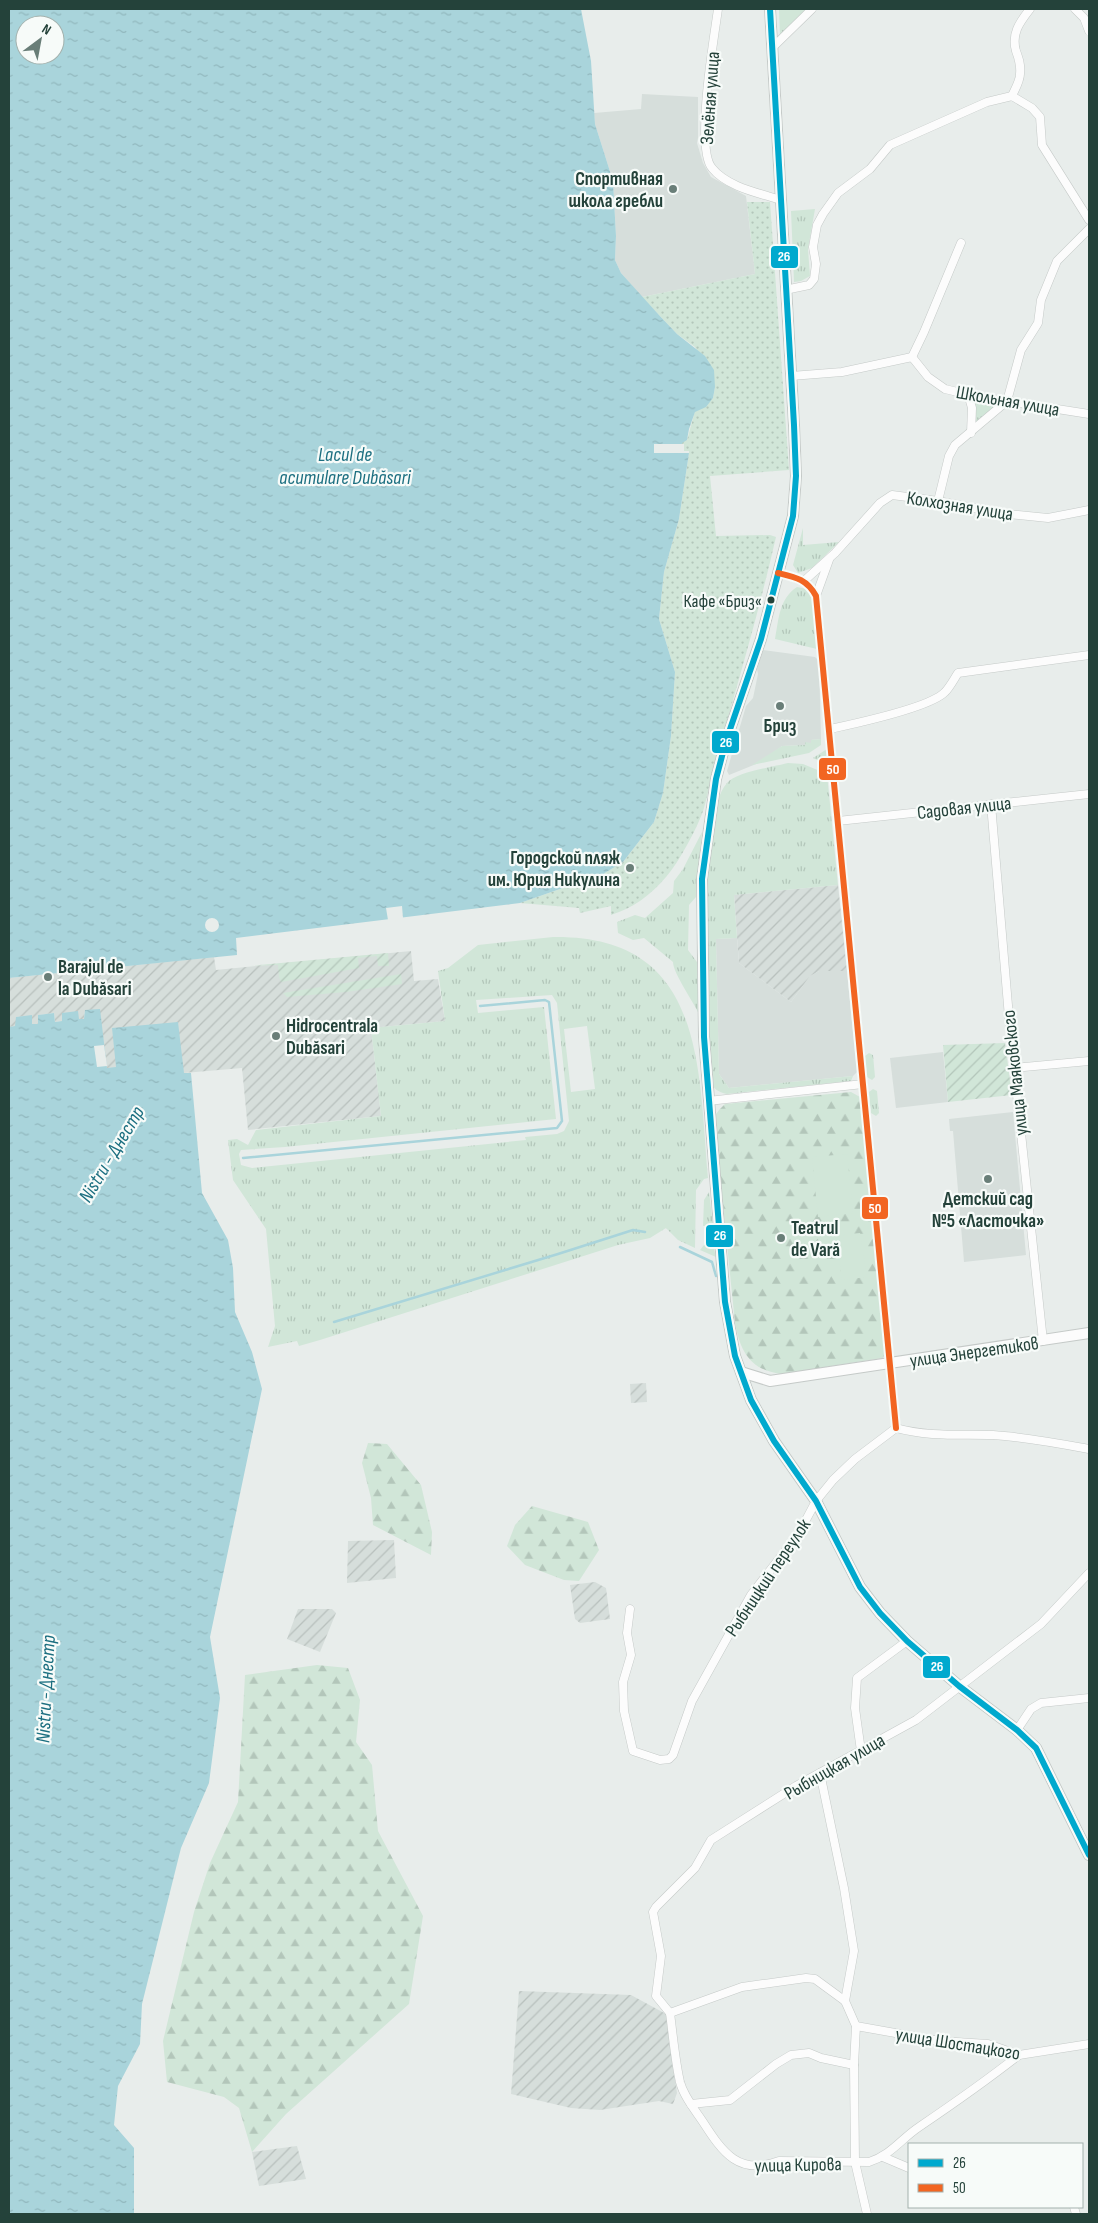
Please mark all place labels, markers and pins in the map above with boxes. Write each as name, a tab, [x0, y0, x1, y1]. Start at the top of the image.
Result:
place label: Спортивная школа гребли	[568, 168, 663, 213]
marker: Спортивная школа гребли	[667, 183, 679, 195]
place label: Кафе «Бриз«	[684, 591, 762, 612]
marker: Кафе «Бриз«	[766, 595, 776, 605]
marker: Бриз	[774, 700, 786, 712]
place label: Бриз	[764, 715, 796, 738]
place label: Городской пляж им. Юрия Никулина	[488, 847, 620, 892]
marker: Городской пляж им. Юрия Никулина	[624, 862, 636, 874]
place label: Barajul de la Dubăsari	[58, 956, 132, 1001]
marker: Barajul de la Dubăsari	[42, 971, 54, 983]
place label: Hidrocentrala Dubăsari	[286, 1015, 378, 1060]
marker: Hidrocentrala Dubăsari	[270, 1030, 282, 1042]
marker: Детский сад №5 «Ласточка»	[982, 1173, 994, 1185]
place label: Детский сад №5 «Ласточка»	[932, 1188, 1044, 1233]
place label: Teatrul de Vară	[791, 1217, 840, 1262]
marker: Teatrul de Vară	[775, 1232, 787, 1244]

